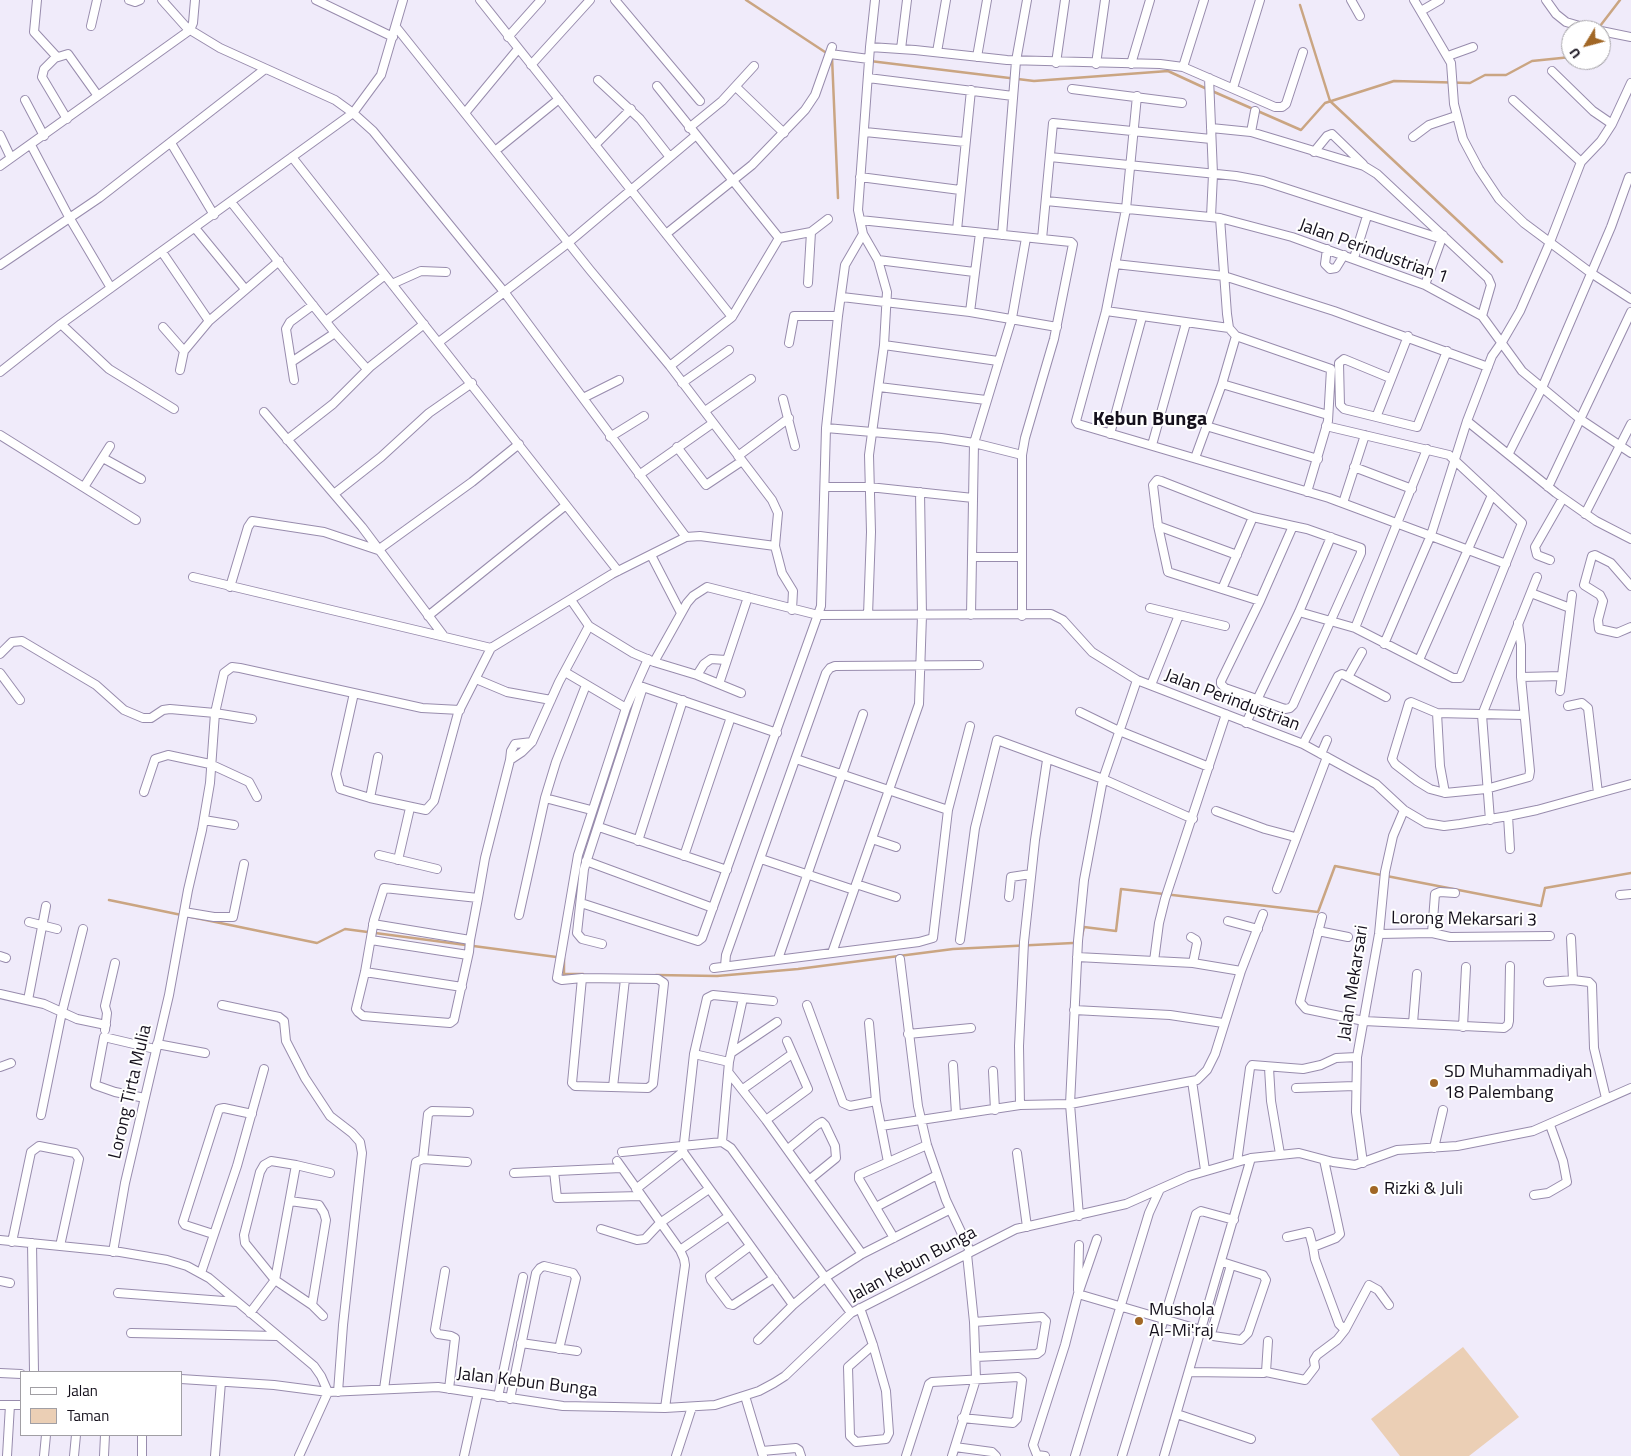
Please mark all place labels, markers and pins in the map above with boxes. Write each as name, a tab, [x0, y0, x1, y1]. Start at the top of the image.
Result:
place label: SD Muhammadiyah 18 Palembang	[1444, 1062, 1592, 1104]
marker: SD Muhammadiyah 18 Palembang	[1428, 1077, 1440, 1089]
place label: Rizki & Juli	[1384, 1179, 1463, 1201]
marker: Rizki & Juli	[1368, 1184, 1380, 1196]
place label: Mushola Al-Mi'raj	[1149, 1300, 1214, 1342]
marker: Mushola Al-Mi'raj	[1133, 1315, 1145, 1327]

